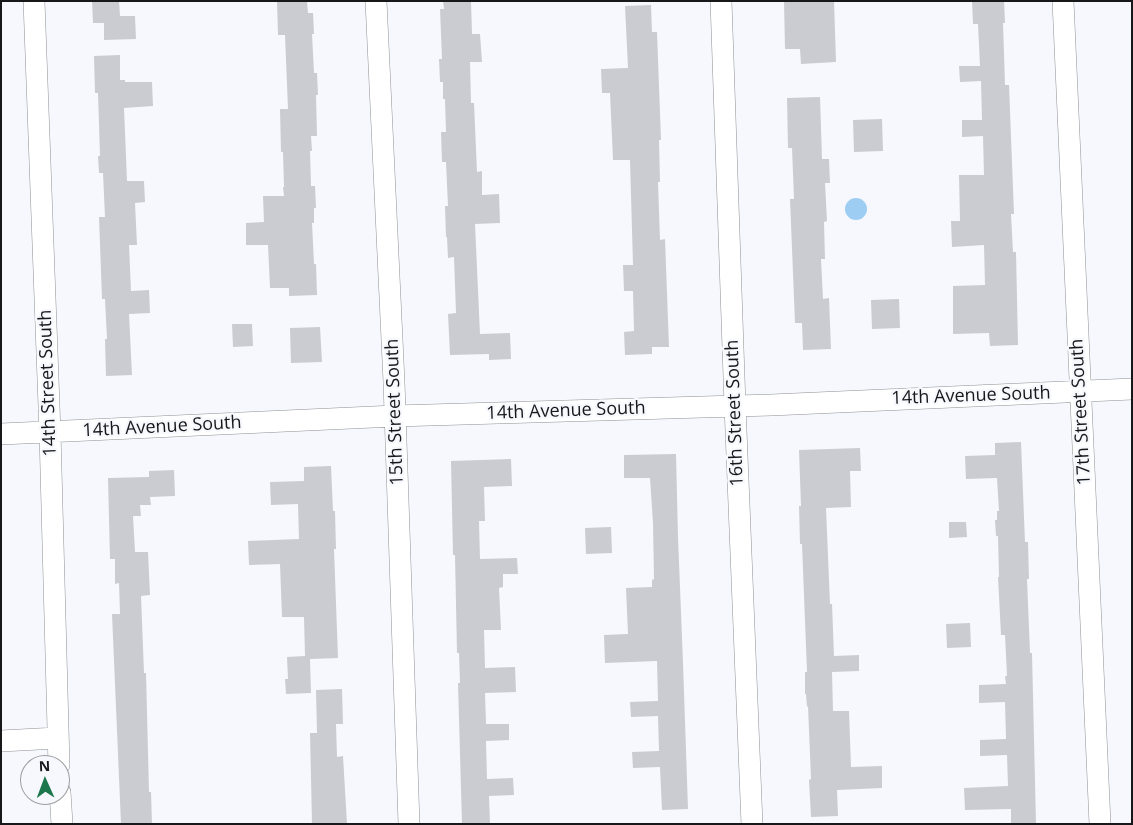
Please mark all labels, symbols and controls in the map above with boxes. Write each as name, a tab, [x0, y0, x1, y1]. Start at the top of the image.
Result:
street label: 14th Street South	[35, 309, 61, 457]
street label: 15th Street South	[382, 338, 408, 486]
street label: 17th Street South	[1066, 338, 1096, 486]
street label: 16th Street South	[722, 339, 748, 487]
street label: 14th Avenue South	[891, 382, 1051, 410]
street label: 14th Avenue South	[486, 397, 646, 425]
street label: 14th Avenue South	[82, 412, 242, 442]
north arrow	[20, 755, 70, 805]
text: N	[38, 756, 51, 775]

